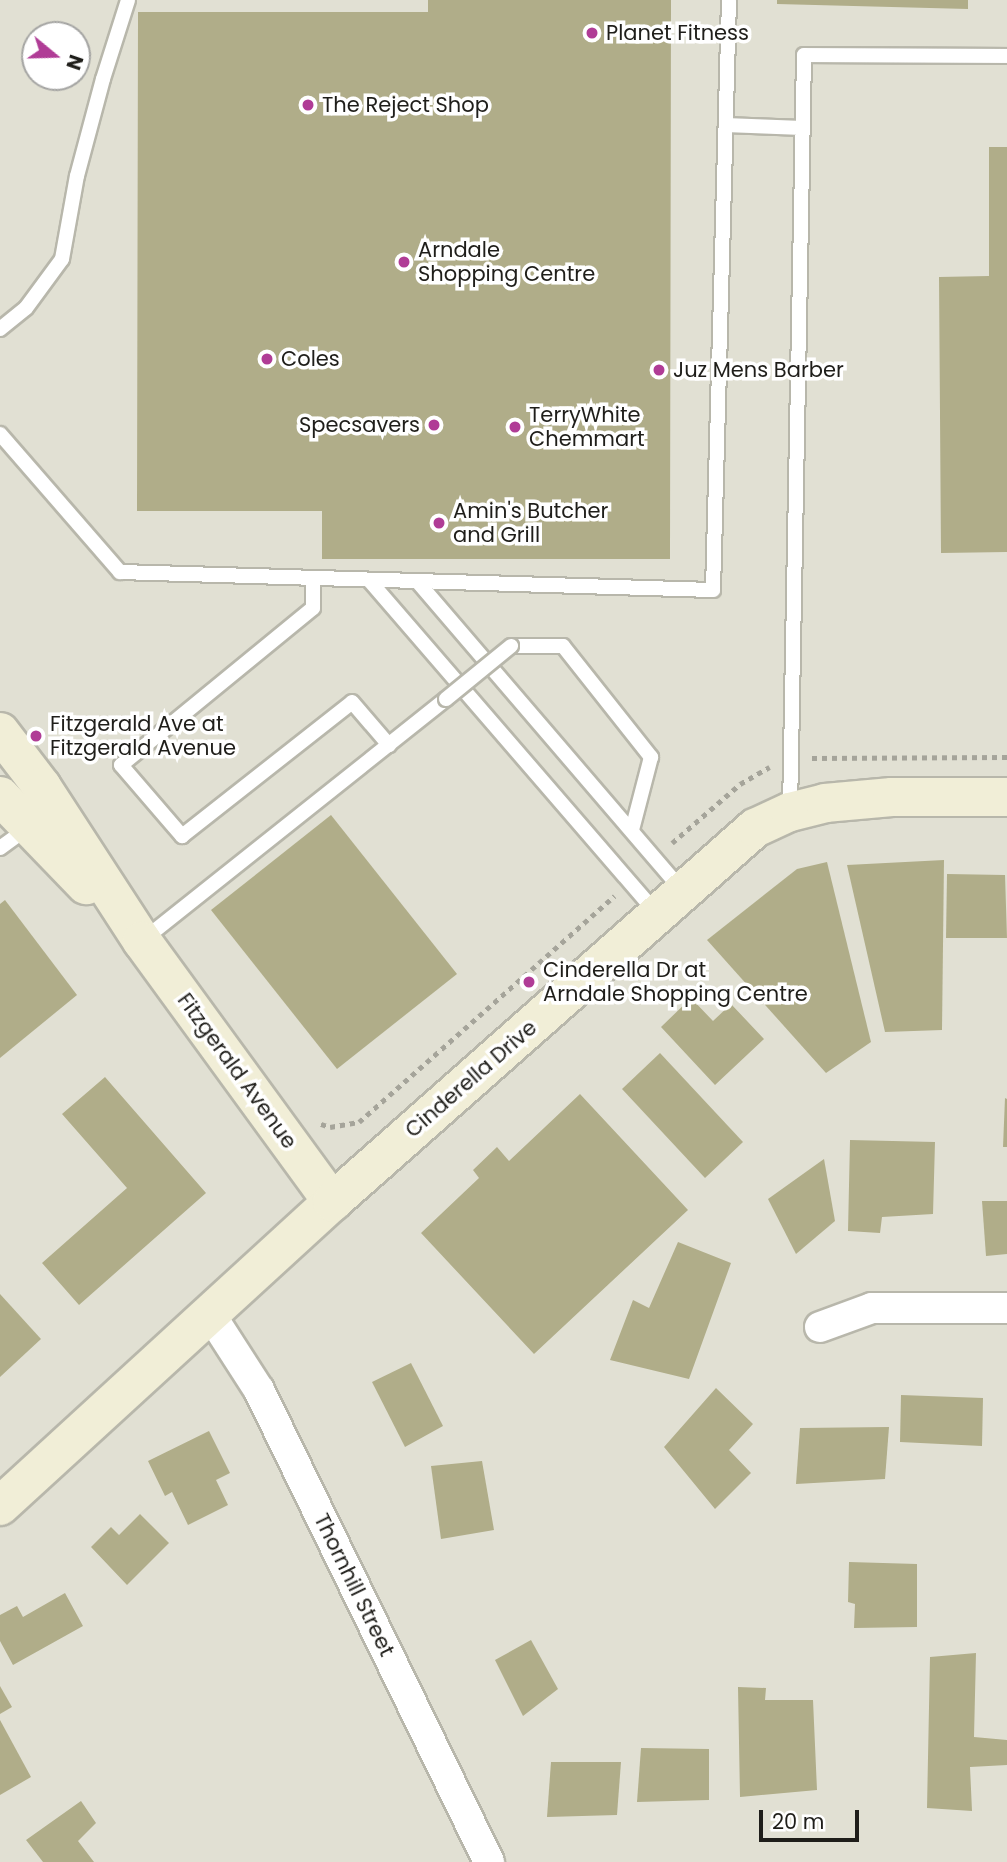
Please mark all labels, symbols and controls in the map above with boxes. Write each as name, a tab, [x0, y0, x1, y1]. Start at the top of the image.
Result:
place label: Planet Fitness	[606, 20, 749, 46]
north arrow	[21, 21, 91, 91]
marker: Planet Fitness	[584, 25, 600, 41]
text: N	[59, 51, 90, 73]
place label: The Reject Shop	[322, 92, 489, 118]
marker: The Reject Shop	[300, 97, 316, 113]
place label: Arndale Shopping Centre	[418, 237, 595, 287]
marker: Arndale Shopping Centre	[396, 254, 412, 270]
place label: Coles	[281, 346, 340, 372]
marker: Coles	[259, 351, 275, 367]
place label: Juz Mens Barber	[673, 357, 844, 383]
marker: Juz Mens Barber	[651, 362, 667, 378]
place label: TerryWhite Chemmart	[529, 402, 645, 452]
place label: Specsavers	[299, 412, 420, 438]
marker: Specsavers	[426, 417, 442, 433]
marker: TerryWhite Chemmart	[507, 419, 523, 435]
place label: Amin's Butcher and Grill	[453, 498, 608, 548]
marker: Amin's Butcher and Grill	[431, 515, 447, 531]
place label: Fitzgerald Ave at Fitzgerald Avenue	[50, 711, 236, 761]
marker: Fitzgerald Ave at Fitzgerald Avenue	[28, 728, 44, 744]
place label: Cinderella Dr at Arndale Shopping Centre	[543, 957, 808, 1007]
marker: Cinderella Dr at Arndale Shopping Centre	[521, 974, 537, 990]
street label: Fitzgerald Avenue	[172, 988, 302, 1154]
street label: Cinderella Drive	[400, 1015, 542, 1143]
street label: Thornhill Street	[309, 1510, 399, 1660]
scale bar	[762, 1796, 862, 1840]
text: 20 m	[772, 1807, 825, 1836]

